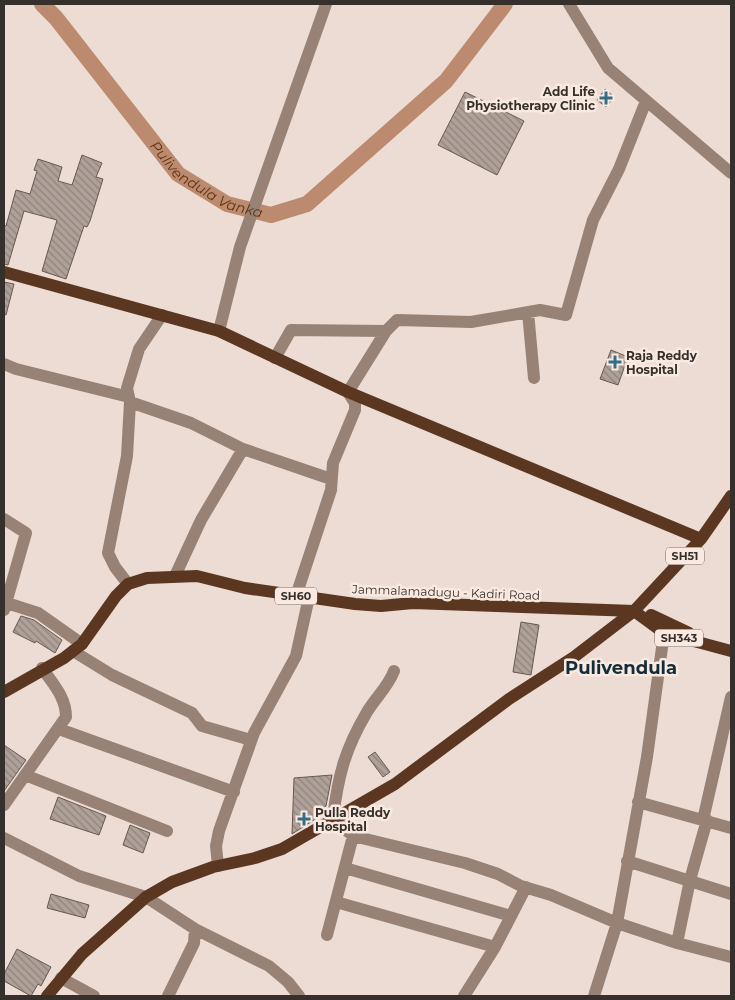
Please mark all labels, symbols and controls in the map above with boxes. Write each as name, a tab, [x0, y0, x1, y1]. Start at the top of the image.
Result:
place label: Add Life Physiotherapy Clinic	[466, 84, 595, 113]
marker: Add Life Physiotherapy Clinic	[599, 91, 613, 105]
water label: Pulivendula Vanka	[146, 137, 265, 222]
place label: Raja Reddy Hospital	[626, 348, 698, 377]
marker: Raja Reddy Hospital	[608, 355, 622, 369]
road number: SH51	[666, 548, 704, 564]
street label: Jammalamadugu - Kadiri Road	[351, 581, 540, 603]
road number: SH60	[275, 588, 317, 604]
road number: SH343	[655, 630, 703, 646]
district label: Pulivendula	[565, 657, 677, 679]
place label: Pulla Reddy Hospital	[315, 805, 391, 834]
marker: Pulla Reddy Hospital	[297, 812, 311, 826]

